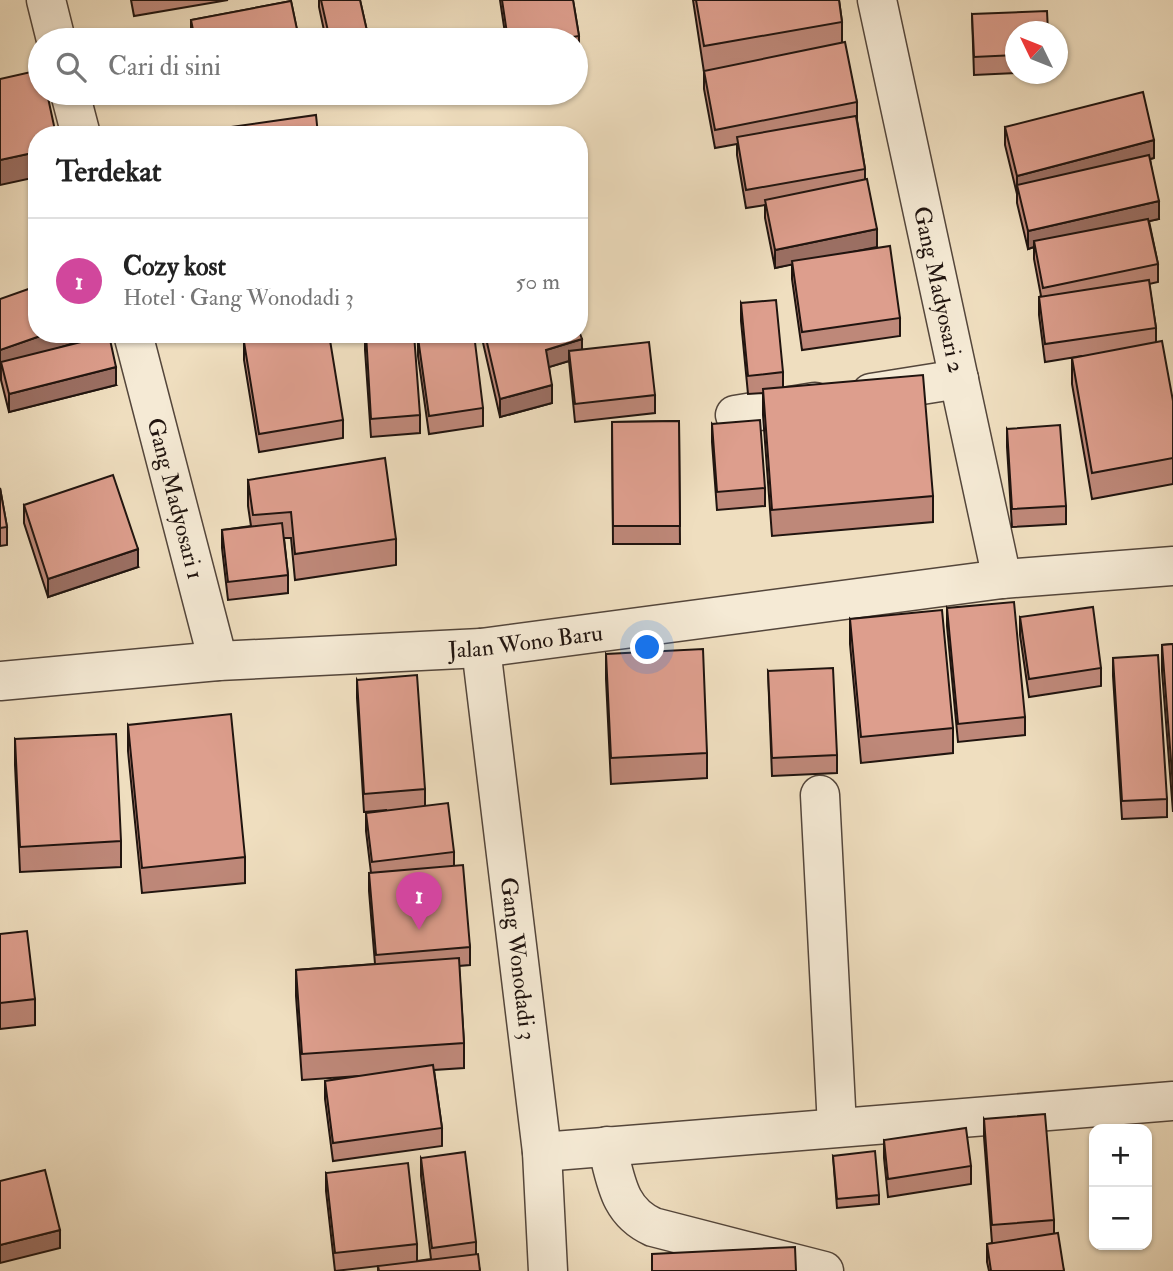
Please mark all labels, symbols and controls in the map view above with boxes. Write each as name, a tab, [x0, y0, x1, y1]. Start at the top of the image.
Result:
north arrow	[1005, 21, 1068, 84]
search box	[28, 28, 588, 105]
icon: search	[52, 48, 90, 86]
text: Cari di sini	[108, 51, 221, 83]
text: Terdekat	[56, 153, 161, 190]
street label: Gang Madyosari 2	[907, 204, 972, 375]
text: Cozy kost	[123, 251, 226, 283]
text: 1	[75, 267, 83, 296]
text: 50 m	[516, 267, 560, 296]
text: Hotel · Gang Wonodadi 3	[123, 283, 354, 312]
street label: Gang Madyosari 1	[141, 415, 211, 582]
street label: Jalan Wono Baru	[446, 618, 604, 664]
your location	[630, 630, 664, 664]
pin: 1	[396, 872, 442, 930]
street label: Gang Wonodadi 3	[494, 876, 543, 1042]
map controls	[1089, 1124, 1152, 1250]
button: +	[1089, 1124, 1152, 1187]
button: −	[1089, 1187, 1152, 1250]

